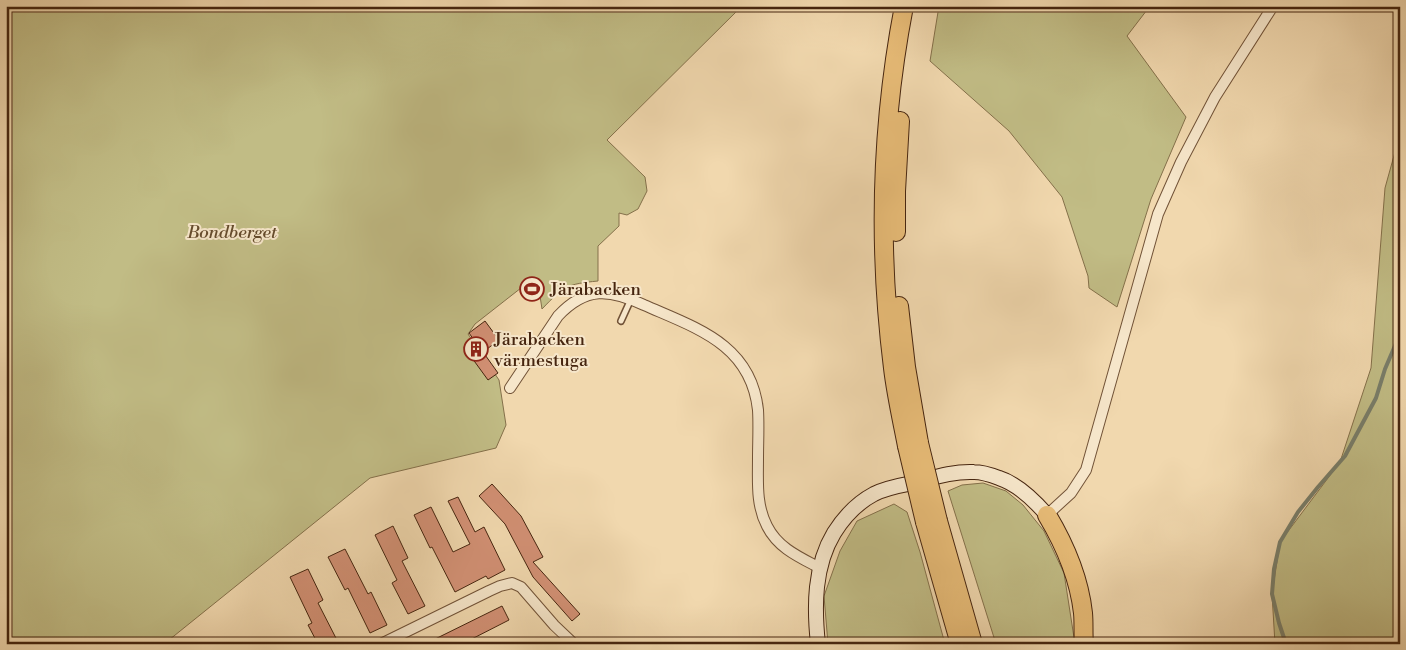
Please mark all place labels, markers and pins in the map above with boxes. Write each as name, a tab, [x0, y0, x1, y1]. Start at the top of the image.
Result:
sports icon: Järabacken	[519, 276, 545, 302]
place label: Järabacken	[549, 278, 641, 301]
place label: Järabacken värmestuga	[493, 328, 589, 372]
building icon: Järabacken värmestuga	[463, 336, 489, 362]

